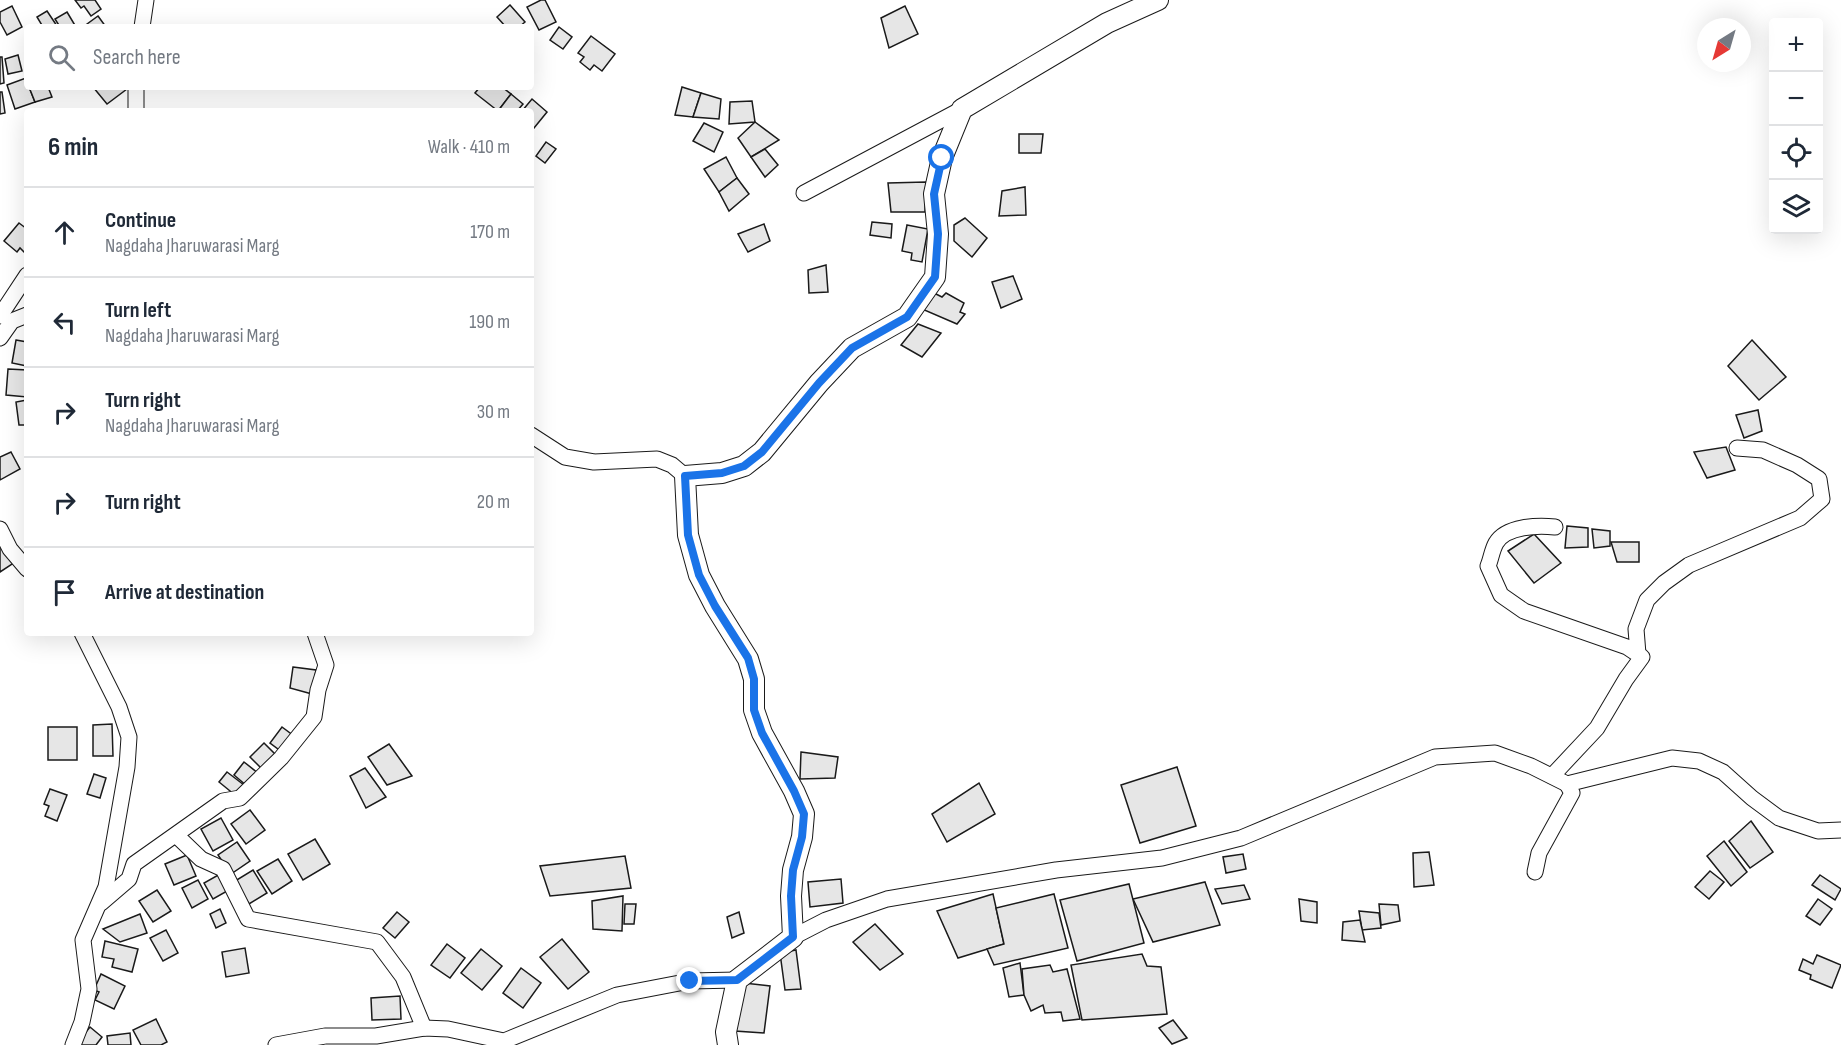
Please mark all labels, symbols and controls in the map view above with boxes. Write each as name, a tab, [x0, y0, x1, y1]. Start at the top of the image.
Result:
north arrow	[1697, 18, 1751, 72]
map controls	[1769, 18, 1823, 234]
button: +	[1769, 18, 1823, 72]
search box	[24, 24, 534, 90]
icon: search	[45, 41, 78, 74]
text: Search here	[93, 44, 180, 71]
button: −	[1769, 72, 1823, 126]
button: locate	[1769, 126, 1823, 180]
text: 6 min	[48, 132, 98, 163]
text: Walk · 410 m	[428, 135, 510, 159]
route start	[928, 144, 954, 170]
button: layers	[1769, 180, 1823, 234]
text: Continue	[105, 207, 176, 234]
icon: ahead	[48, 216, 81, 249]
text: 170 m	[470, 220, 510, 244]
text: Nagdaha Jharuwarasi Marg	[105, 234, 279, 258]
text: Turn left	[105, 297, 171, 324]
icon: left	[48, 306, 81, 339]
text: 190 m	[469, 310, 510, 334]
text: Nagdaha Jharuwarasi Marg	[105, 324, 279, 348]
text: Turn right	[105, 387, 181, 414]
icon: right	[48, 396, 81, 429]
text: 30 m	[477, 400, 510, 424]
text: Nagdaha Jharuwarasi Marg	[105, 414, 279, 438]
icon: right	[48, 486, 81, 519]
text: Turn right	[105, 489, 181, 516]
text: 20 m	[477, 490, 510, 514]
icon: arrive	[48, 576, 81, 609]
text: Arrive at destination	[105, 579, 264, 606]
route end	[676, 967, 702, 993]

